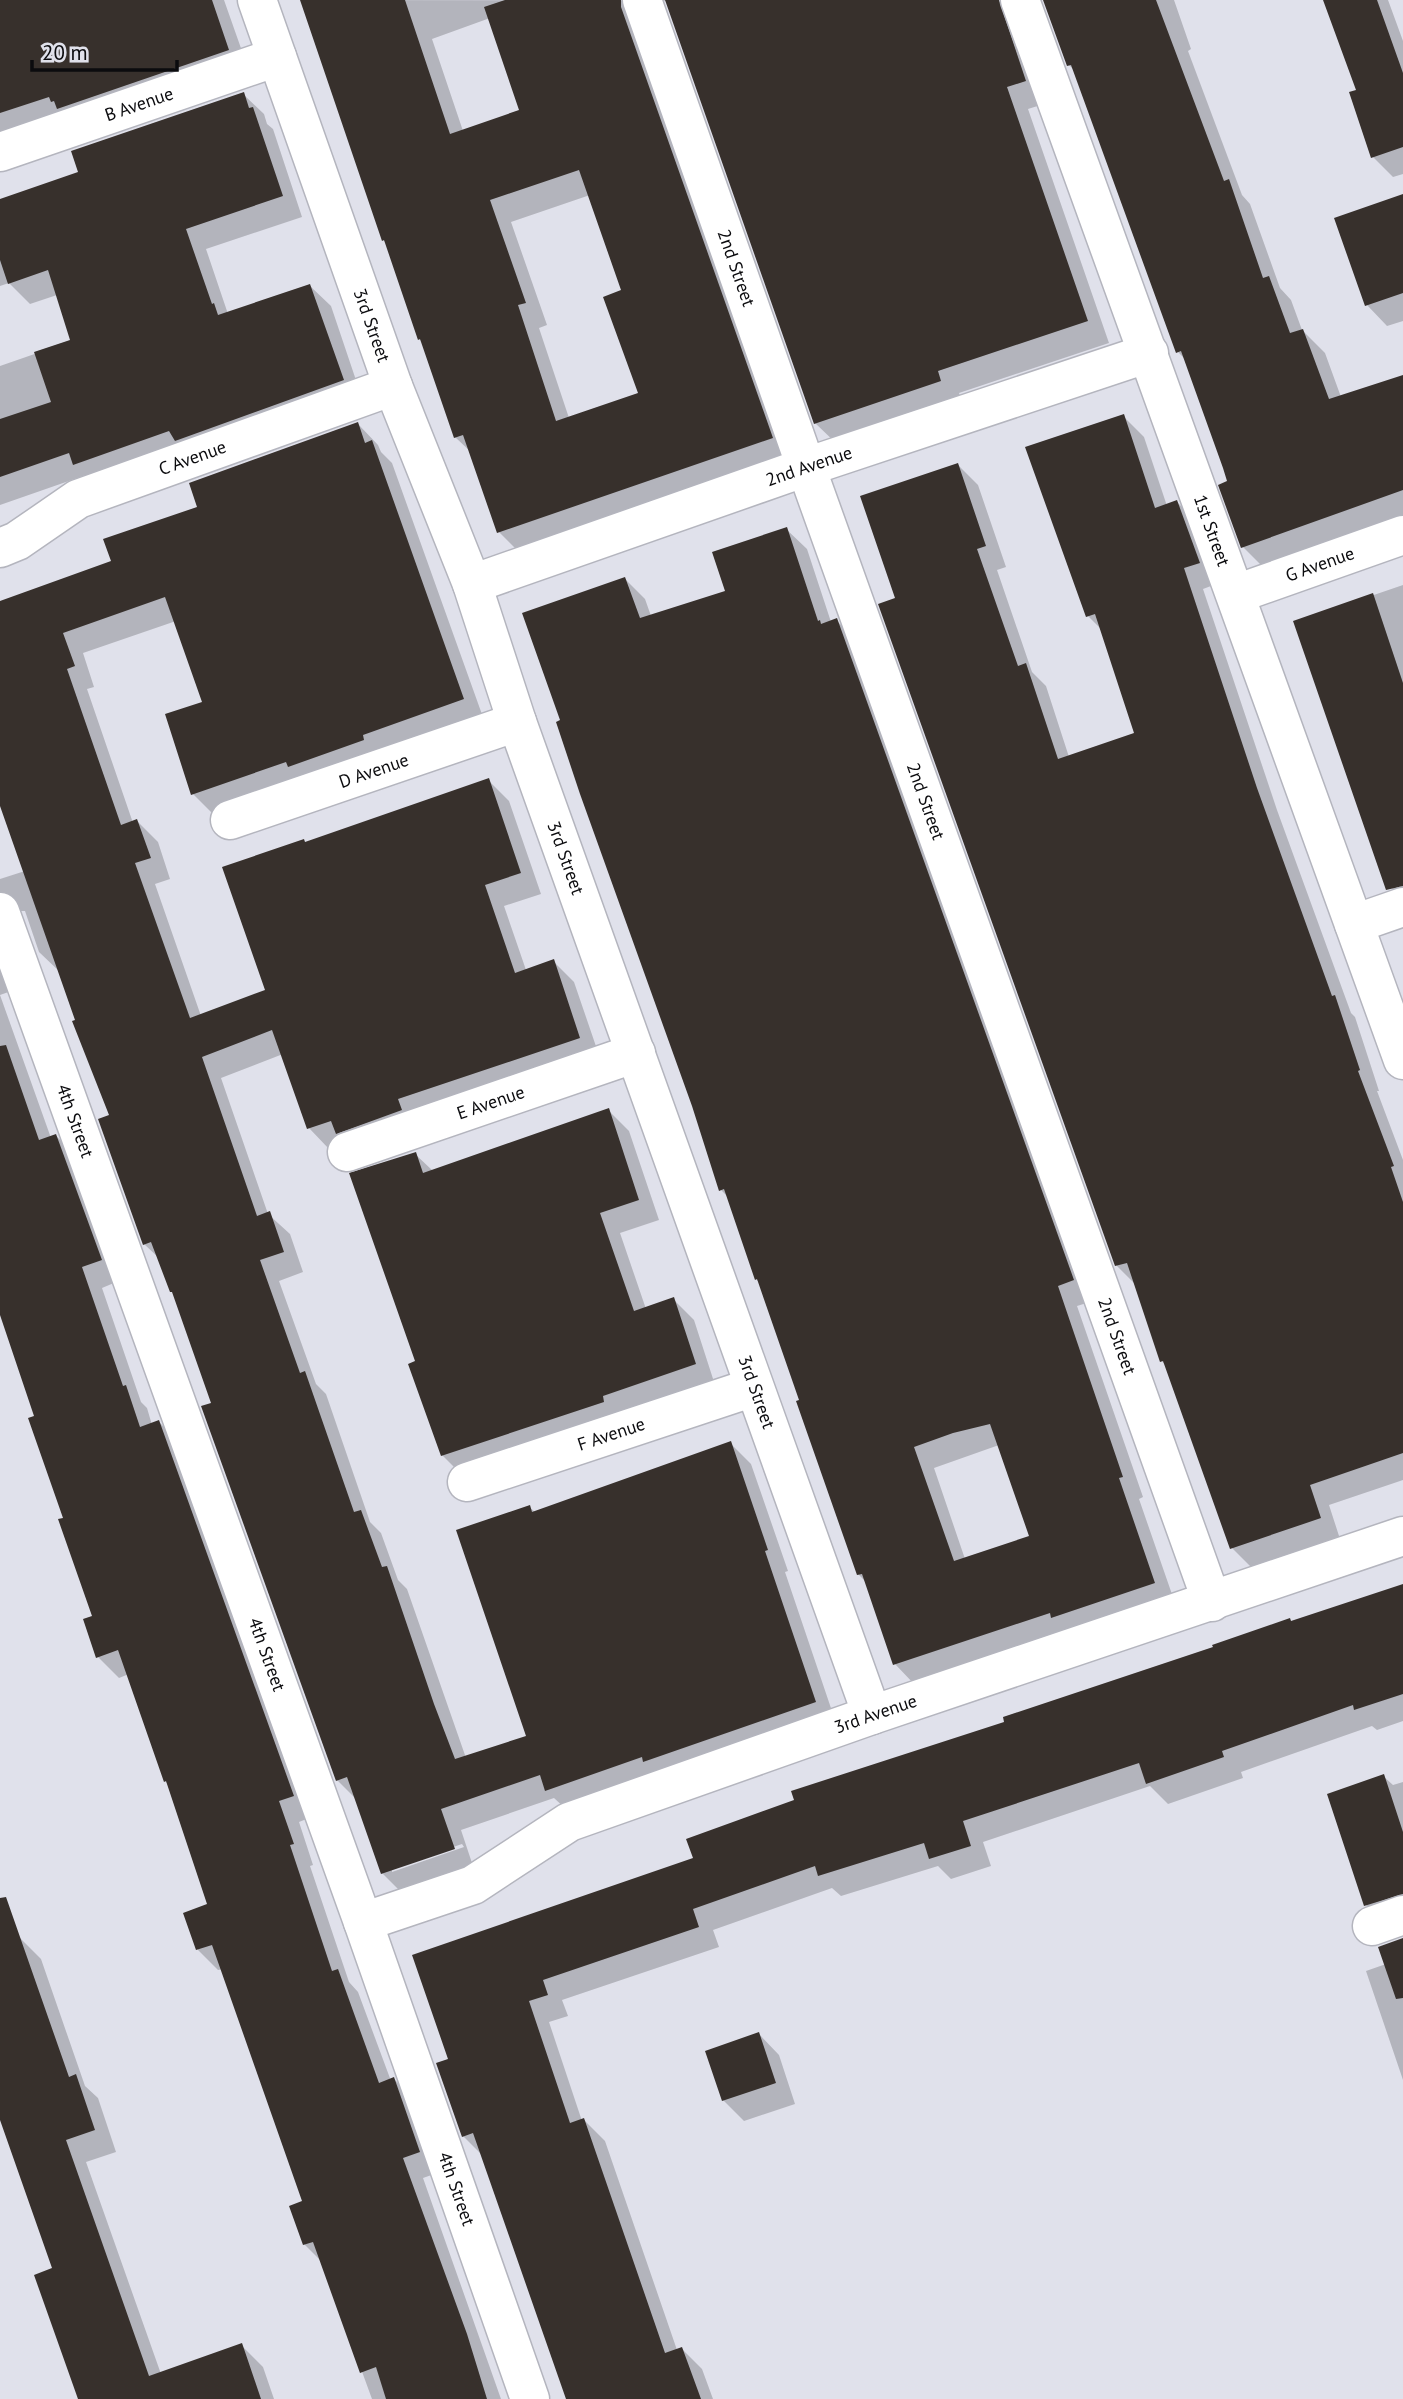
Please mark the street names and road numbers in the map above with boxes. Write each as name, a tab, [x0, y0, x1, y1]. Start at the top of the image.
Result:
street label: B Avenue	[102, 81, 176, 126]
street label: 2nd Street	[712, 226, 761, 309]
street label: 3rd Street	[349, 285, 396, 365]
street label: C Avenue	[155, 435, 229, 480]
street label: 2nd Avenue	[763, 440, 855, 491]
street label: 1st Street	[1189, 491, 1236, 569]
street label: G Avenue	[1282, 541, 1357, 587]
street label: D Avenue	[336, 748, 412, 793]
street label: 2nd Street	[902, 760, 950, 843]
street label: 3rd Street	[542, 818, 590, 898]
street label: E Avenue	[454, 1080, 528, 1125]
street label: 4th Street	[52, 1081, 99, 1161]
street label: 2nd Street	[1093, 1294, 1142, 1378]
street label: 3rd Street	[733, 1352, 781, 1432]
street label: F Avenue	[574, 1412, 648, 1456]
street label: 4th Street	[244, 1614, 291, 1694]
street label: 3rd Avenue	[831, 1689, 920, 1738]
street label: 4th Street	[433, 2149, 480, 2229]

